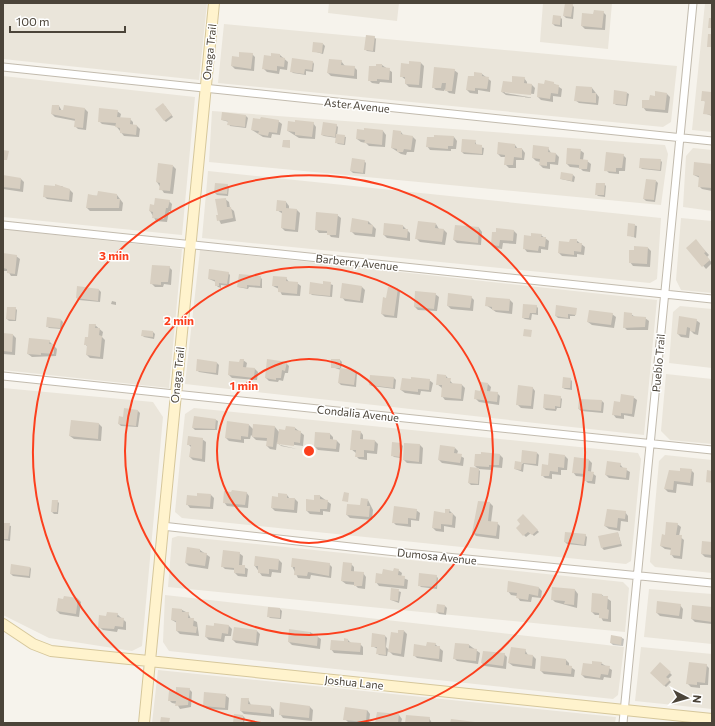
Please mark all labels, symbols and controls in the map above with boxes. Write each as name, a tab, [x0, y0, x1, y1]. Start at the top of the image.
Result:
scale bar	[10, 8, 125, 34]
text: 100 m	[16, 14, 50, 28]
street label: Onaga Trail	[200, 23, 218, 81]
street label: Aster Avenue	[324, 95, 391, 115]
text: 3 min	[99, 248, 129, 262]
street label: Barberry Avenue	[315, 251, 399, 273]
text: 2 min	[164, 313, 194, 327]
street label: Pueblo Trail	[649, 333, 667, 393]
street label: Onaga Trail	[168, 346, 186, 404]
text: 1 min	[230, 378, 258, 392]
street label: Condalia Avenue	[316, 402, 400, 424]
centre of rings	[302, 444, 316, 458]
street label: Dumosa Avenue	[397, 545, 478, 567]
street label: Joshua Lane	[324, 672, 384, 693]
north arrow	[667, 678, 707, 718]
text: N	[691, 694, 704, 704]

